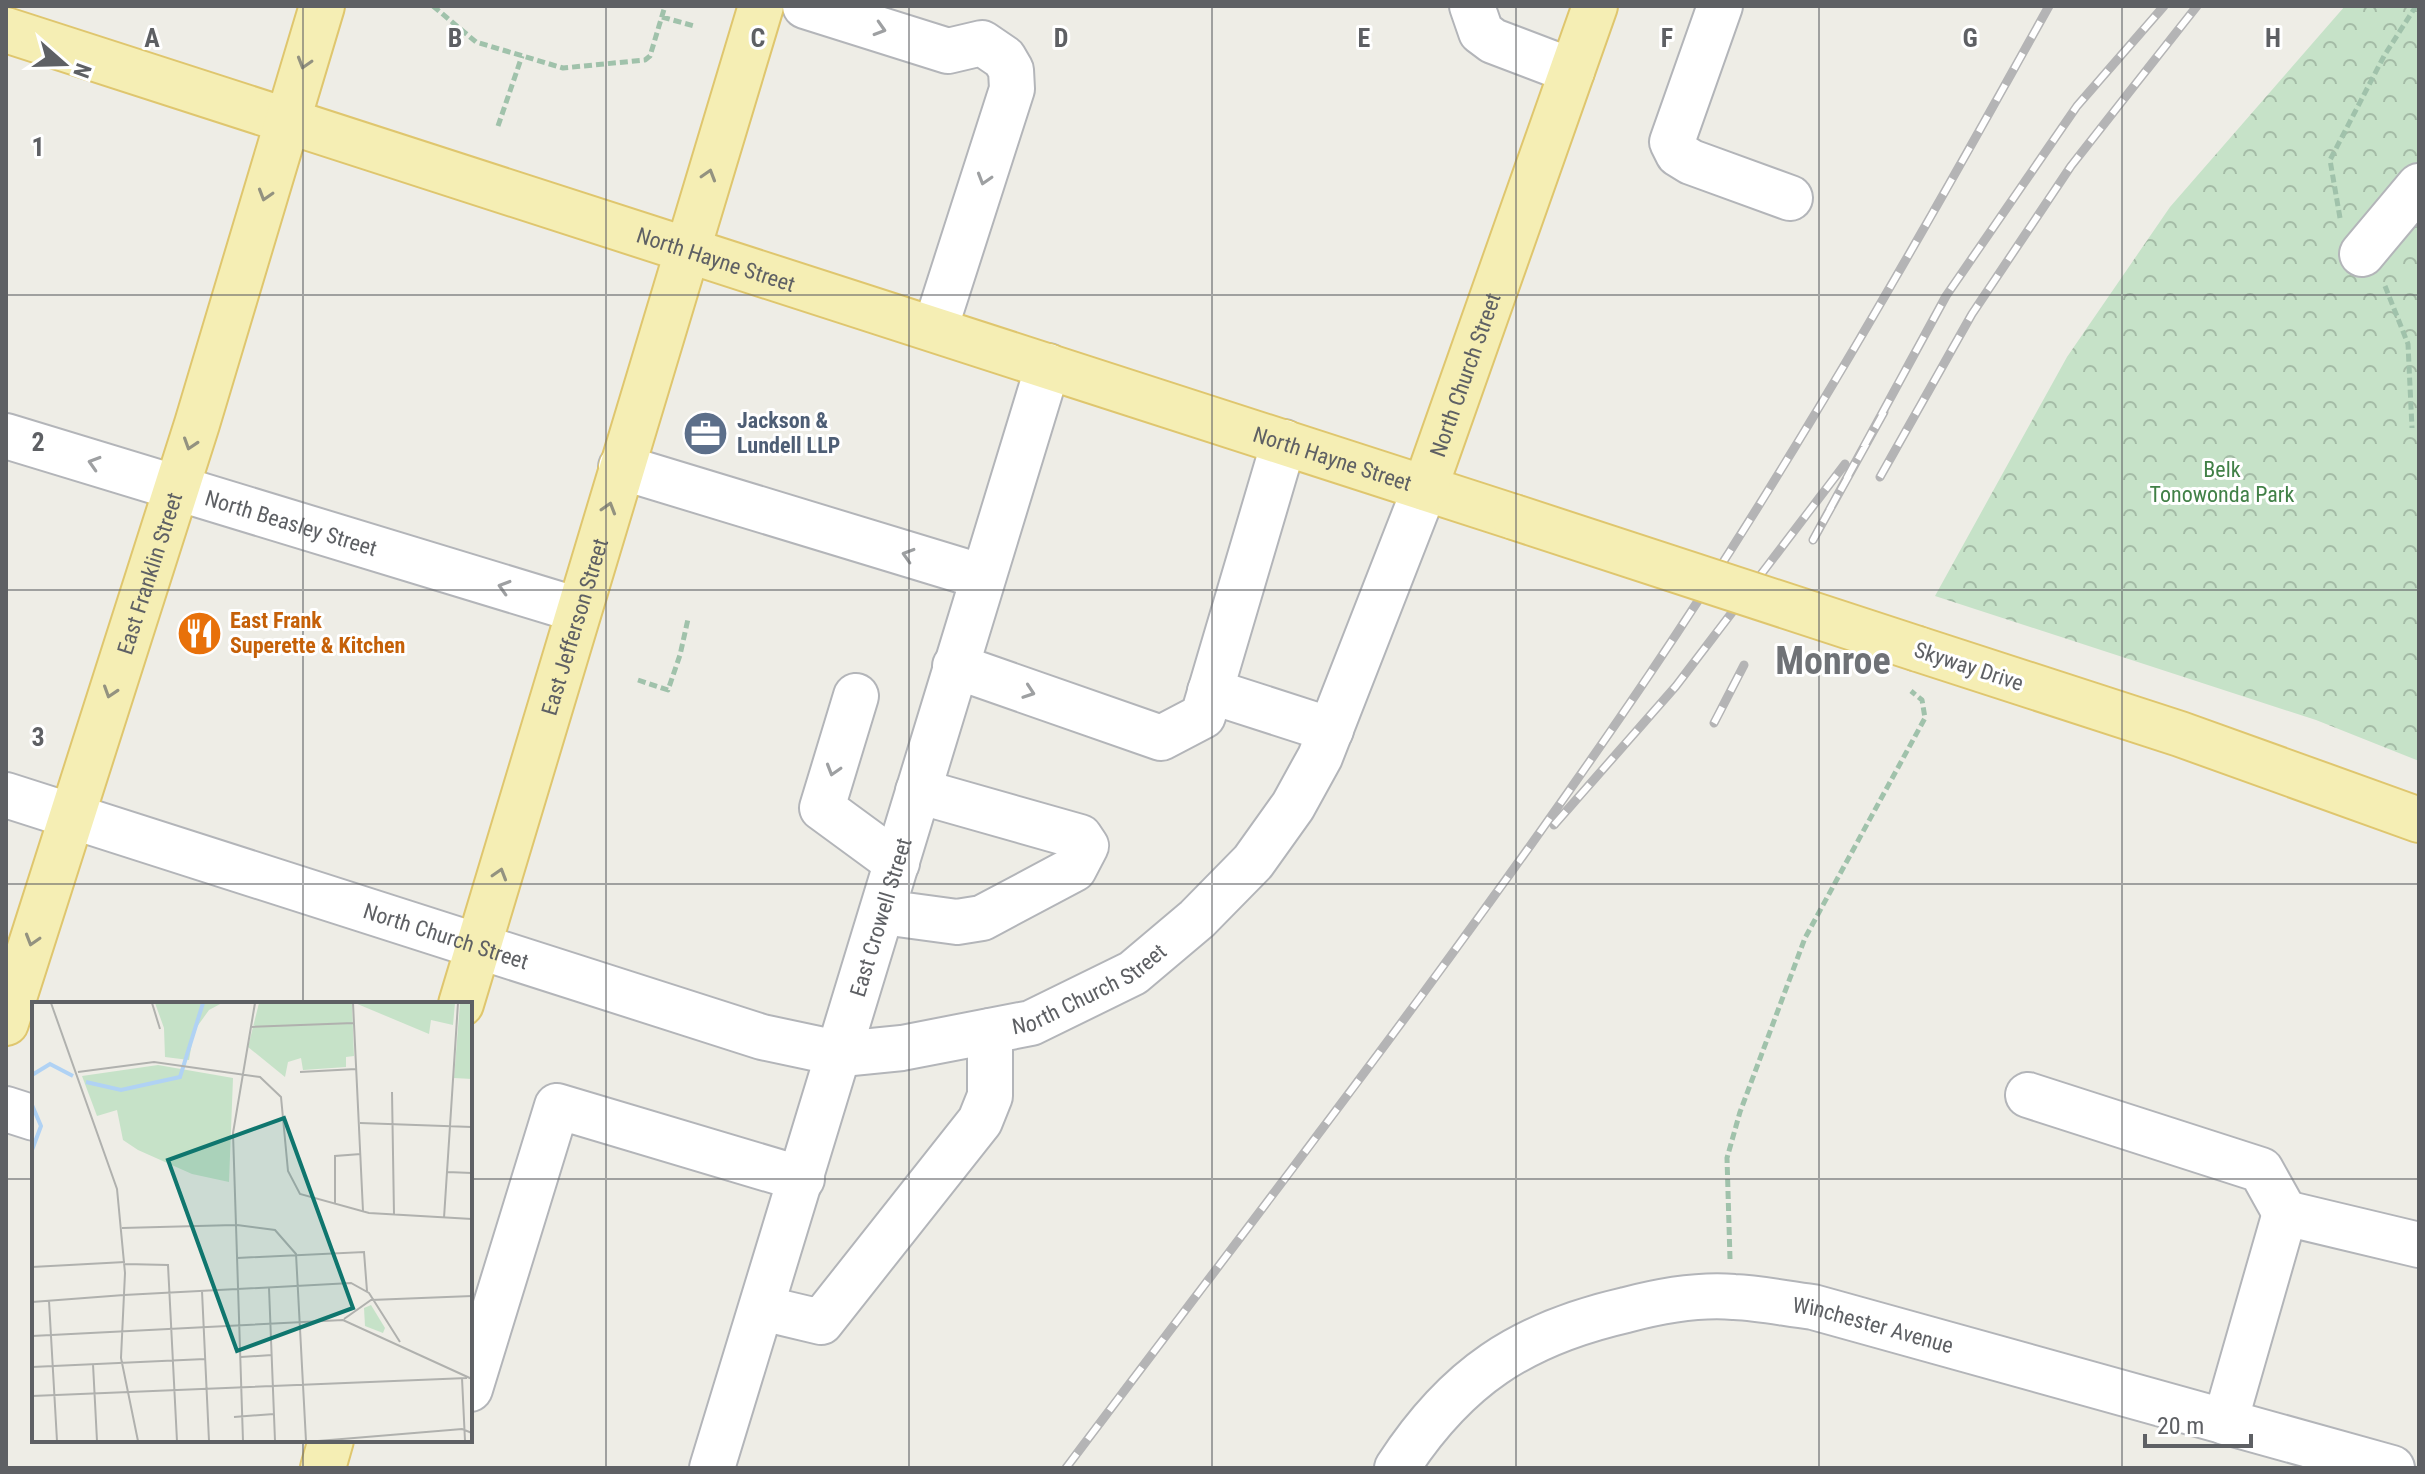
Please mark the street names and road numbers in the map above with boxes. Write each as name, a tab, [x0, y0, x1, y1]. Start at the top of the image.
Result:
street label: North Hayne Street	[633, 222, 798, 297]
street label: North Church Street	[1425, 290, 1506, 460]
street label: North Hayne Street	[1250, 422, 1415, 496]
street label: North Beasley Street	[202, 485, 380, 561]
street label: East Franklin Street	[112, 490, 187, 657]
street label: East Jefferson Street	[537, 536, 613, 718]
street label: Skyway Drive	[1911, 637, 2027, 696]
street label: East Crowell Street	[845, 835, 917, 1000]
street label: North Church Street	[360, 898, 531, 974]
street label: North Church Street	[1010, 939, 1171, 1039]
street label: Winchester Avenue	[1791, 1292, 1956, 1358]

